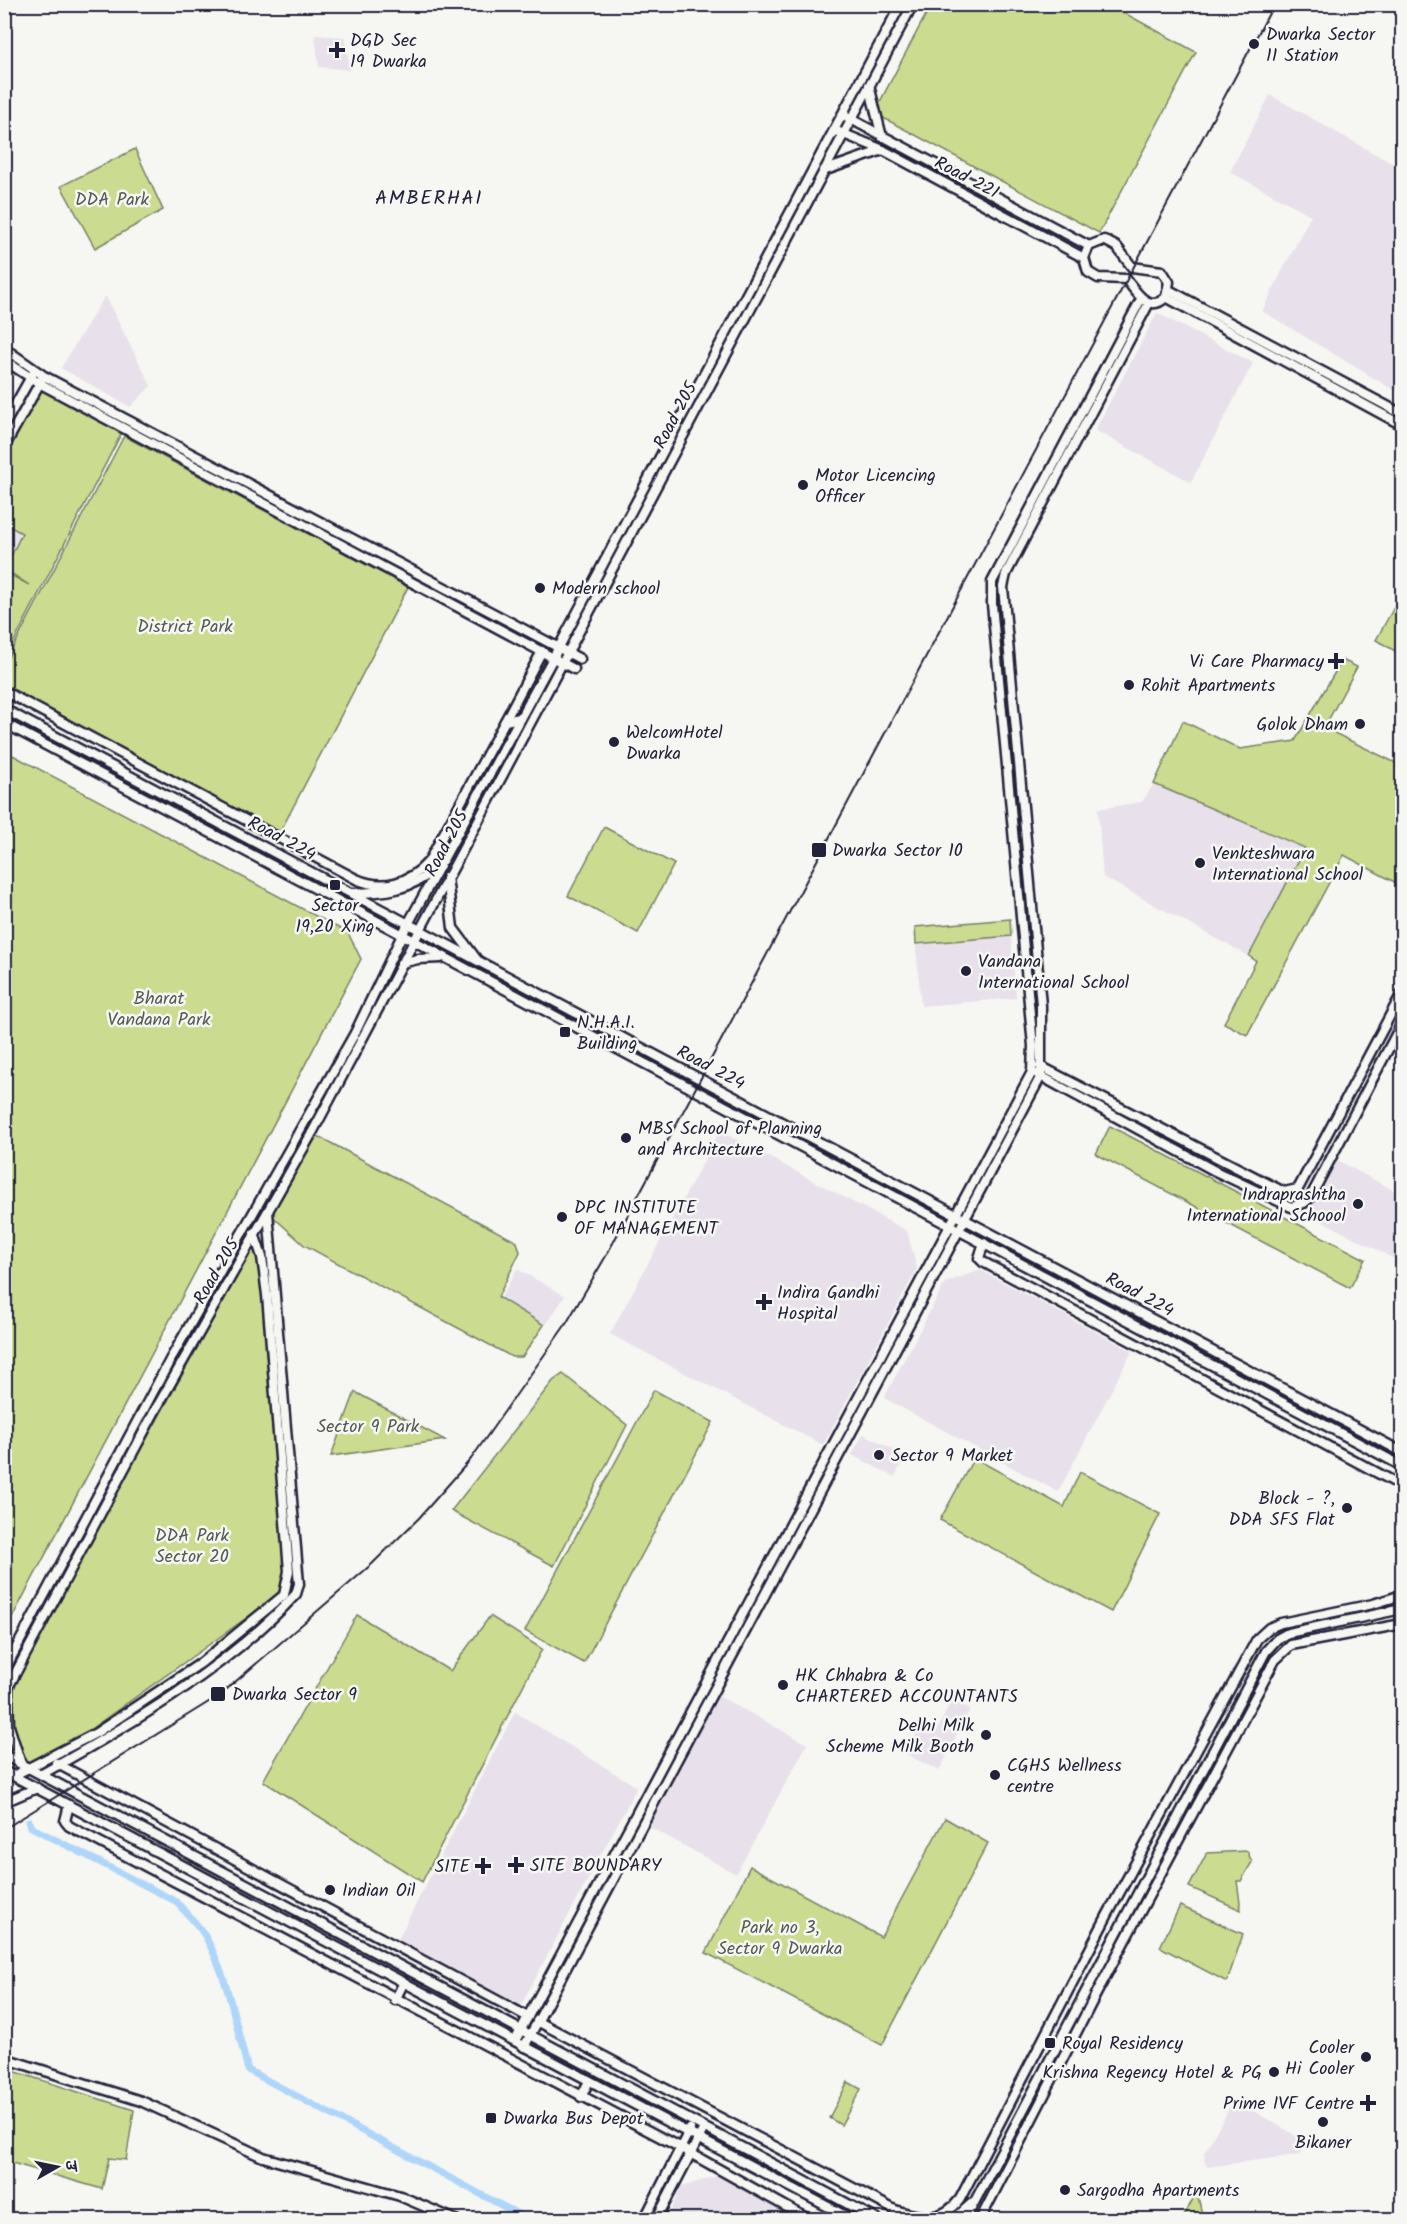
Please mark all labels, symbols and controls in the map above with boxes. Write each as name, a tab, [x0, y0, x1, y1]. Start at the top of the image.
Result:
place label: Dwarka Sector 11 Station	[1266, 21, 1376, 71]
place label: DGD Sec 19 Dwarka	[350, 27, 427, 77]
marker: Dwarka Sector 11 Station	[1247, 37, 1261, 51]
marker: DGD Sec 19 Dwarka	[328, 41, 346, 59]
street label: Road 221	[929, 149, 1004, 208]
district label: AMBERHAI	[375, 183, 483, 215]
park label: DDA Park	[75, 186, 150, 215]
street label: Road 205	[647, 376, 707, 454]
place label: Motor Licencing Officer	[815, 462, 936, 512]
marker: Motor Licencing Officer	[796, 478, 810, 492]
place label: Modern school	[552, 575, 661, 604]
marker: Modern school	[533, 581, 547, 595]
park label: District Park	[137, 613, 233, 642]
place label: Vi Care Pharmacy	[1189, 648, 1325, 677]
marker: Vi Care Pharmacy	[1329, 654, 1343, 668]
place label: Rohit Apartments	[1141, 672, 1276, 701]
marker: Rohit Apartments	[1122, 678, 1136, 692]
place label: Golok Dham	[1257, 711, 1348, 740]
marker: Golok Dham	[1353, 717, 1367, 731]
place label: WelcomHotel Dwarka	[626, 719, 723, 769]
marker: WelcomHotel Dwarka	[607, 735, 621, 749]
street label: Road 205	[418, 804, 478, 882]
street label: Road 224	[242, 809, 321, 870]
place label: Dwarka Sector 10	[832, 837, 963, 866]
place label: Venkteshwara International School	[1212, 840, 1364, 890]
marker: Dwarka Sector 10	[810, 841, 828, 859]
marker: Venkteshwara International School	[1193, 856, 1207, 870]
marker: Sector 19,20 Xing	[328, 878, 342, 892]
place label: Sector 19,20 Xing	[296, 892, 374, 942]
place label: Vandana International School	[978, 948, 1130, 998]
marker: Vandana International School	[959, 964, 973, 978]
park label: Bharat Vandana Park	[108, 985, 211, 1035]
place label: N.H.A.I. Building	[577, 1009, 637, 1059]
marker: N.H.A.I. Building	[558, 1025, 572, 1039]
street label: Road 224	[671, 1038, 750, 1099]
place label: MBS School of Planning and Architecture	[638, 1115, 822, 1165]
marker: MBS School of Planning and Architecture	[619, 1131, 633, 1145]
place label: Indraprashtha International Schoool	[1187, 1181, 1347, 1231]
place label: DPC INSTITUTE OF MANAGEMENT	[574, 1194, 719, 1244]
marker: Indraprashtha International Schoool	[1351, 1197, 1365, 1211]
marker: DPC INSTITUTE OF MANAGEMENT	[555, 1210, 569, 1224]
street label: Road 205	[187, 1232, 249, 1310]
street label: Road 224	[1100, 1265, 1179, 1326]
place label: Indira Gandhi Hospital	[777, 1279, 880, 1329]
marker: Indira Gandhi Hospital	[755, 1293, 773, 1311]
park label: Sector 9 Park	[317, 1413, 420, 1442]
place label: Sector 9 Market	[891, 1442, 1014, 1471]
marker: Sector 9 Market	[872, 1448, 886, 1462]
place label: Block - ?, DDA SFS Flat	[1229, 1485, 1336, 1535]
marker: Block - ?, DDA SFS Flat	[1340, 1501, 1354, 1515]
park label: DDA Park Sector 20	[155, 1522, 230, 1572]
place label: HK Chhabra & Co CHARTERED ACCOUNTANTS	[795, 1662, 1018, 1712]
marker: HK Chhabra & Co CHARTERED ACCOUNTANTS	[776, 1678, 790, 1692]
place label: Dwarka Sector 9	[232, 1681, 357, 1710]
marker: Dwarka Sector 9	[209, 1685, 227, 1703]
place label: Delhi Milk Scheme Milk Booth	[826, 1712, 975, 1762]
marker: Delhi Milk Scheme Milk Booth	[979, 1728, 993, 1742]
place label: CGHS Wellness centre	[1007, 1752, 1122, 1802]
marker: CGHS Wellness centre	[988, 1768, 1002, 1782]
place label: SITE BOUNDARY	[530, 1852, 662, 1881]
place label: SITE	[435, 1853, 470, 1882]
marker: SITE BOUNDARY	[507, 1856, 525, 1874]
marker: SITE	[474, 1857, 492, 1875]
place label: Indian Oil	[342, 1877, 416, 1906]
marker: Indian Oil	[323, 1883, 337, 1897]
park label: Park no 3, Sector 9 Dwarka	[718, 1914, 842, 1964]
place label: Royal Residency	[1062, 2030, 1183, 2059]
place label: Cooler Hi Cooler	[1285, 2034, 1355, 2084]
marker: Royal Residency	[1043, 2036, 1057, 2050]
marker: Cooler Hi Cooler	[1359, 2050, 1373, 2064]
place label: Krishna Regency Hotel & PG	[1042, 2059, 1262, 2088]
marker: Krishna Regency Hotel & PG	[1267, 2065, 1281, 2079]
place label: Prime IVF Centre	[1223, 2090, 1354, 2119]
marker: Prime IVF Centre	[1359, 2094, 1377, 2112]
place label: Dwarka Bus Depot	[503, 2105, 645, 2134]
marker: Dwarka Bus Depot	[484, 2111, 498, 2125]
marker: Bikaner	[1316, 2115, 1330, 2129]
place label: Bikaner	[1295, 2129, 1352, 2158]
north arrow	[27, 2137, 87, 2197]
text: उ	[57, 2158, 84, 2175]
place label: Sargodha Apartments	[1077, 2177, 1240, 2206]
marker: Sargodha Apartments	[1058, 2183, 1072, 2197]

